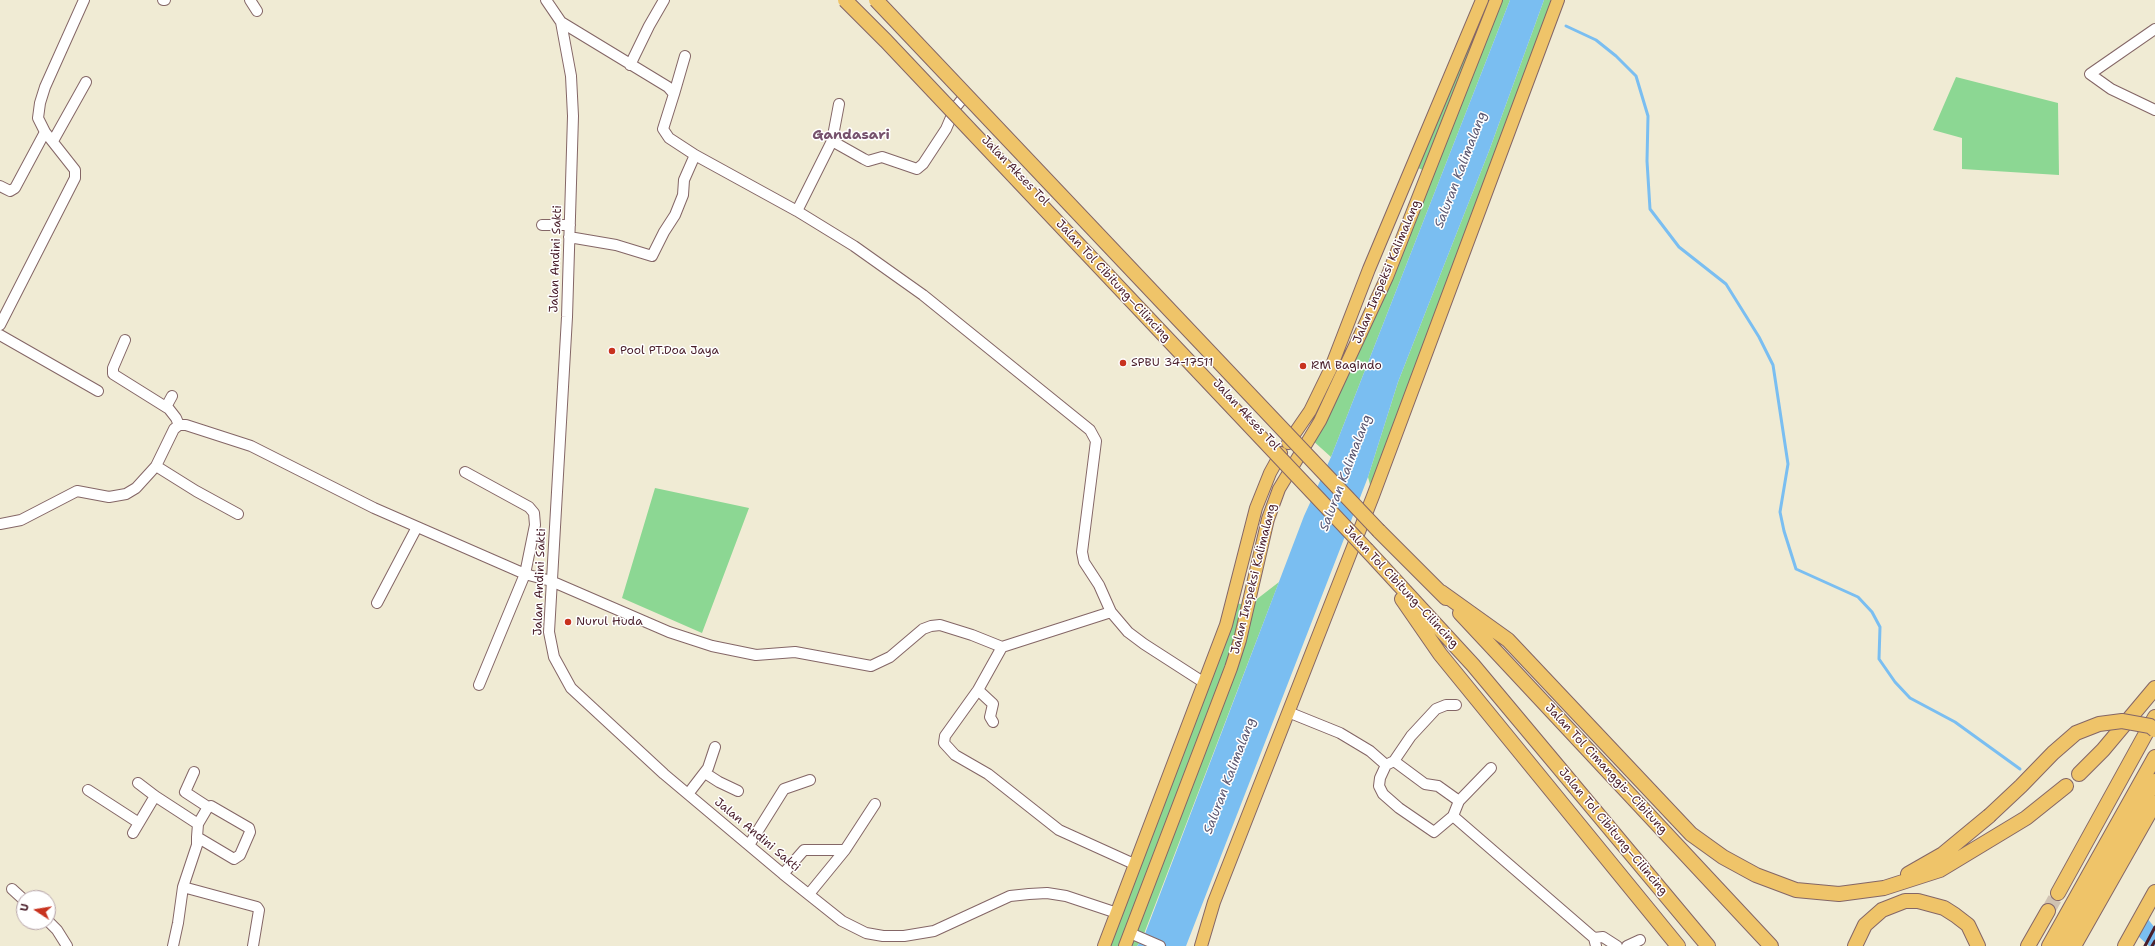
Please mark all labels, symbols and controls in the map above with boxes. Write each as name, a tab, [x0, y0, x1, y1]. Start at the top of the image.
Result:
water label: Saluran Kalimalang	[1432, 110, 1490, 230]
district label: Gandasari	[812, 127, 890, 143]
street label: Jalan Akses Tol	[978, 133, 1052, 209]
street label: Jalan Inspeksi Kalimalang	[1350, 198, 1424, 346]
street label: Jalan Andini Sakti	[547, 205, 565, 313]
street label: Jalan Tol Cibitung–Cilincing	[1053, 217, 1173, 345]
place label: Pool PT.Doa Jaya	[620, 344, 719, 358]
marker: Pool PT.Doa Jaya	[607, 346, 617, 356]
place label: SPBU 34-17511	[1131, 356, 1213, 370]
marker: SPBU 34-17511	[1118, 358, 1128, 368]
place label: RM Bagindo	[1311, 359, 1382, 373]
marker: RM Bagindo	[1298, 361, 1308, 371]
street label: Jalan Akses Tol	[1209, 377, 1283, 453]
water label: Saluran Kalimalang	[1317, 413, 1375, 533]
street label: Jalan Inspeksi Kalimalang	[1228, 502, 1280, 656]
street label: Jalan Tol Cibitung–Cilincing	[1341, 523, 1461, 651]
street label: Jalan Andini Sakti	[531, 528, 549, 636]
place label: Nurul Huda	[576, 615, 643, 629]
marker: Nurul Huda	[563, 617, 573, 627]
street label: Jalan Tol Cimanggis–Cibitung	[1542, 701, 1670, 837]
water label: Saluran Kalimalang	[1201, 716, 1259, 836]
street label: Jalan Tol Cibitung–Cilincing	[1555, 765, 1671, 899]
street label: Jalan Andini Sakti	[711, 795, 803, 875]
north arrow	[16, 890, 56, 930]
text: U	[17, 902, 33, 913]

